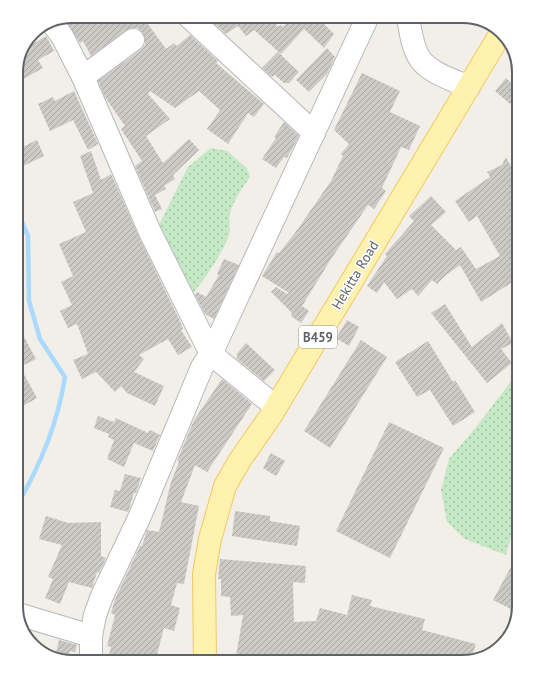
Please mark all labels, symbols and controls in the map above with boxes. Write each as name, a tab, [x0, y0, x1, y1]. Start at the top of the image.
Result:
street label: Hekitta Road	[328, 237, 382, 313]
road number: B459	[299, 326, 337, 348]

